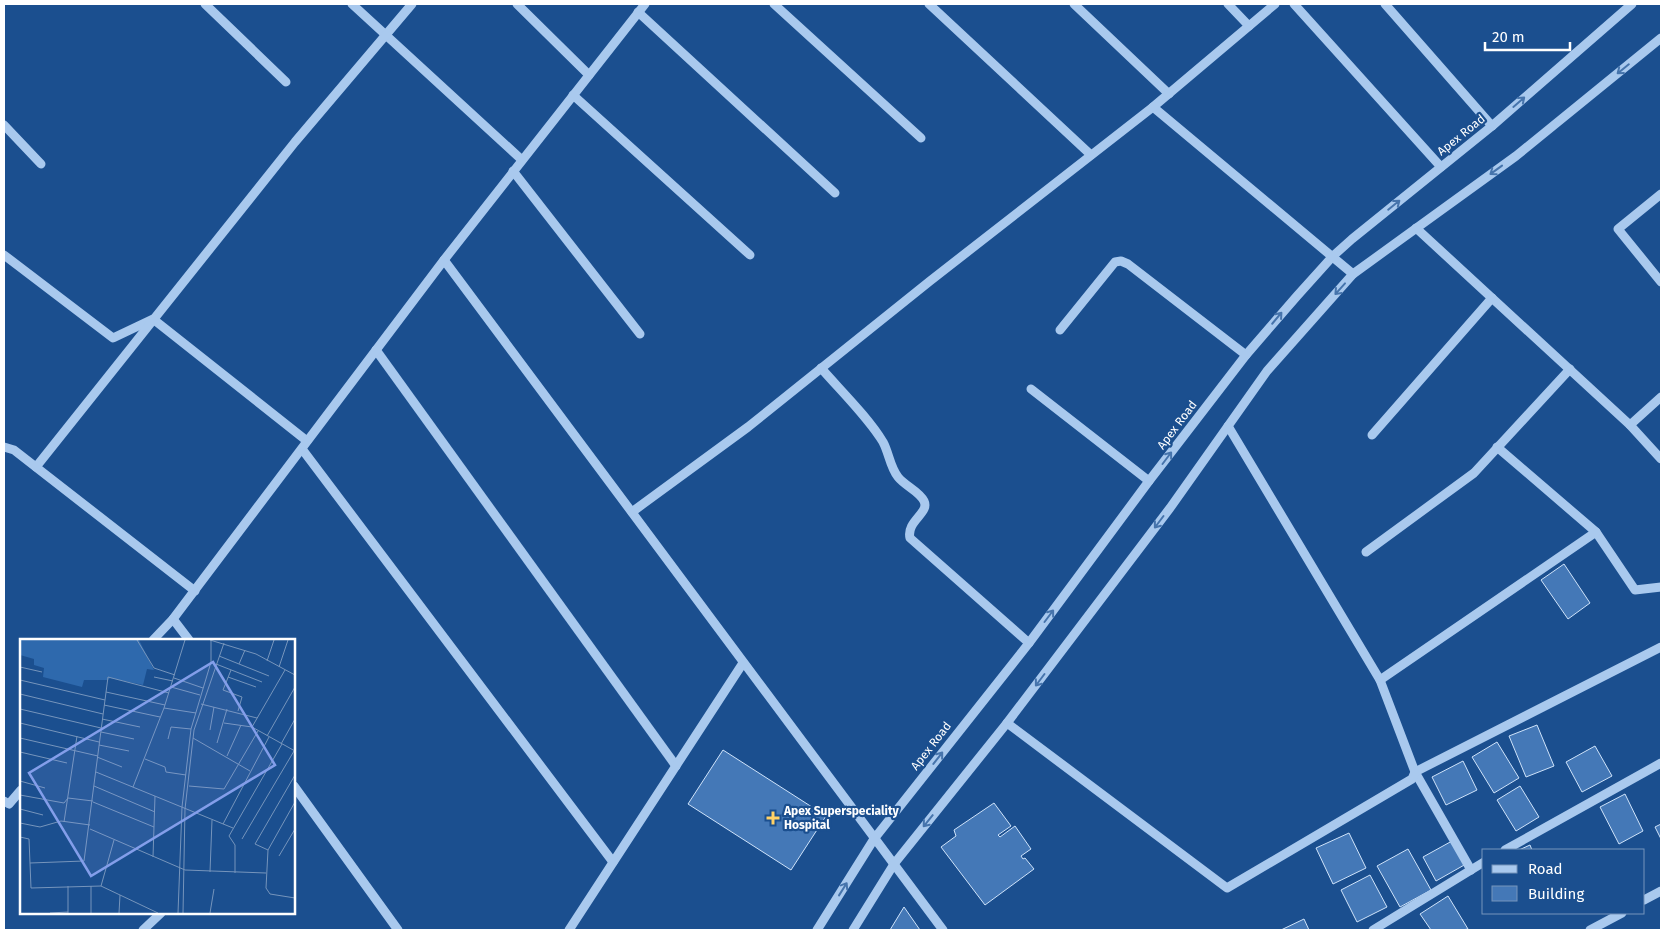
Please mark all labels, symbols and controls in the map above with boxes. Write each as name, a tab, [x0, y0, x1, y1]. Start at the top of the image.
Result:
scale bar	[1485, 20, 1570, 52]
text: 20 m	[1492, 28, 1525, 46]
one-way arrow	[1617, 63, 1630, 74]
one-way arrow	[1513, 97, 1526, 108]
street label: Apex Road	[1434, 112, 1488, 158]
one-way arrow	[1490, 165, 1504, 175]
one-way arrow	[1387, 200, 1400, 211]
one-way arrow	[1334, 283, 1345, 296]
one-way arrow	[1272, 312, 1283, 325]
street label: Apex Road	[1154, 398, 1200, 452]
one-way arrow	[1162, 452, 1173, 465]
one-way arrow	[1154, 515, 1164, 529]
one-way arrow	[1044, 610, 1055, 623]
inset map	[20, 639, 295, 914]
one-way arrow	[1034, 673, 1045, 686]
street label: Apex Road	[908, 719, 954, 773]
one-way arrow	[933, 751, 944, 764]
place label: Apex Superspeciality Hospital	[783, 804, 900, 832]
marker: Apex Superspeciality Hospital	[766, 811, 780, 825]
one-way arrow	[923, 814, 934, 827]
legend	[1482, 849, 1645, 914]
text: Road	[1528, 860, 1563, 878]
one-way arrow	[838, 882, 848, 896]
text: Building	[1528, 885, 1584, 903]

